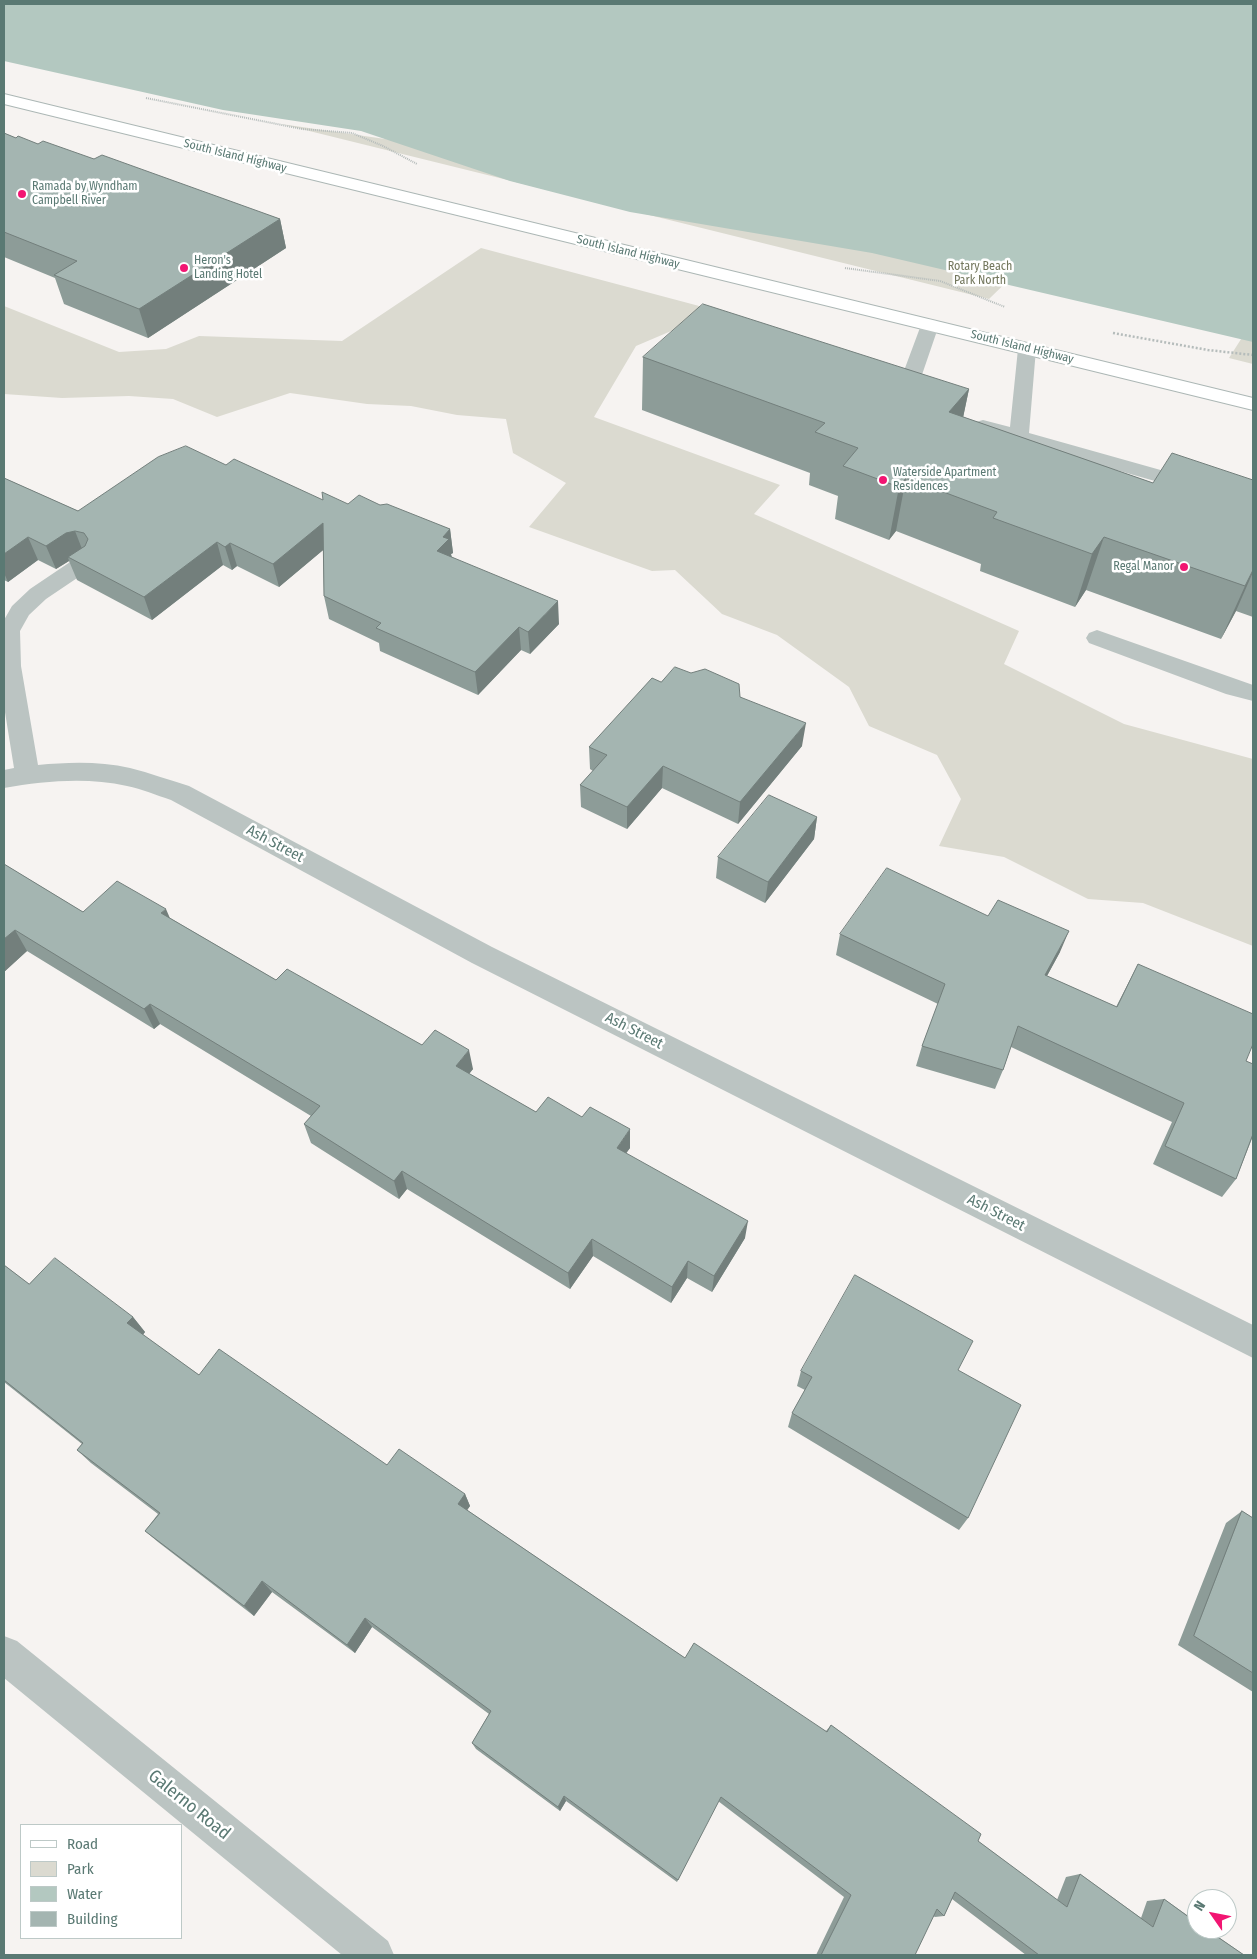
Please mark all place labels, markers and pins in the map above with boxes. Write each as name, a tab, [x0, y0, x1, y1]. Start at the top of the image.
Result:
place label: Ramada by Wyndham Campbell River	[32, 180, 138, 208]
marker: Ramada by Wyndham Campbell River	[16, 188, 28, 200]
place label: Heron's Landing Hotel	[194, 254, 262, 282]
marker: Heron's Landing Hotel	[178, 262, 190, 274]
place label: Waterside Apartment Residences	[893, 466, 997, 494]
marker: Waterside Apartment Residences	[877, 474, 889, 486]
place label: Regal Manor	[1113, 560, 1174, 574]
marker: Regal Manor	[1178, 561, 1190, 573]

